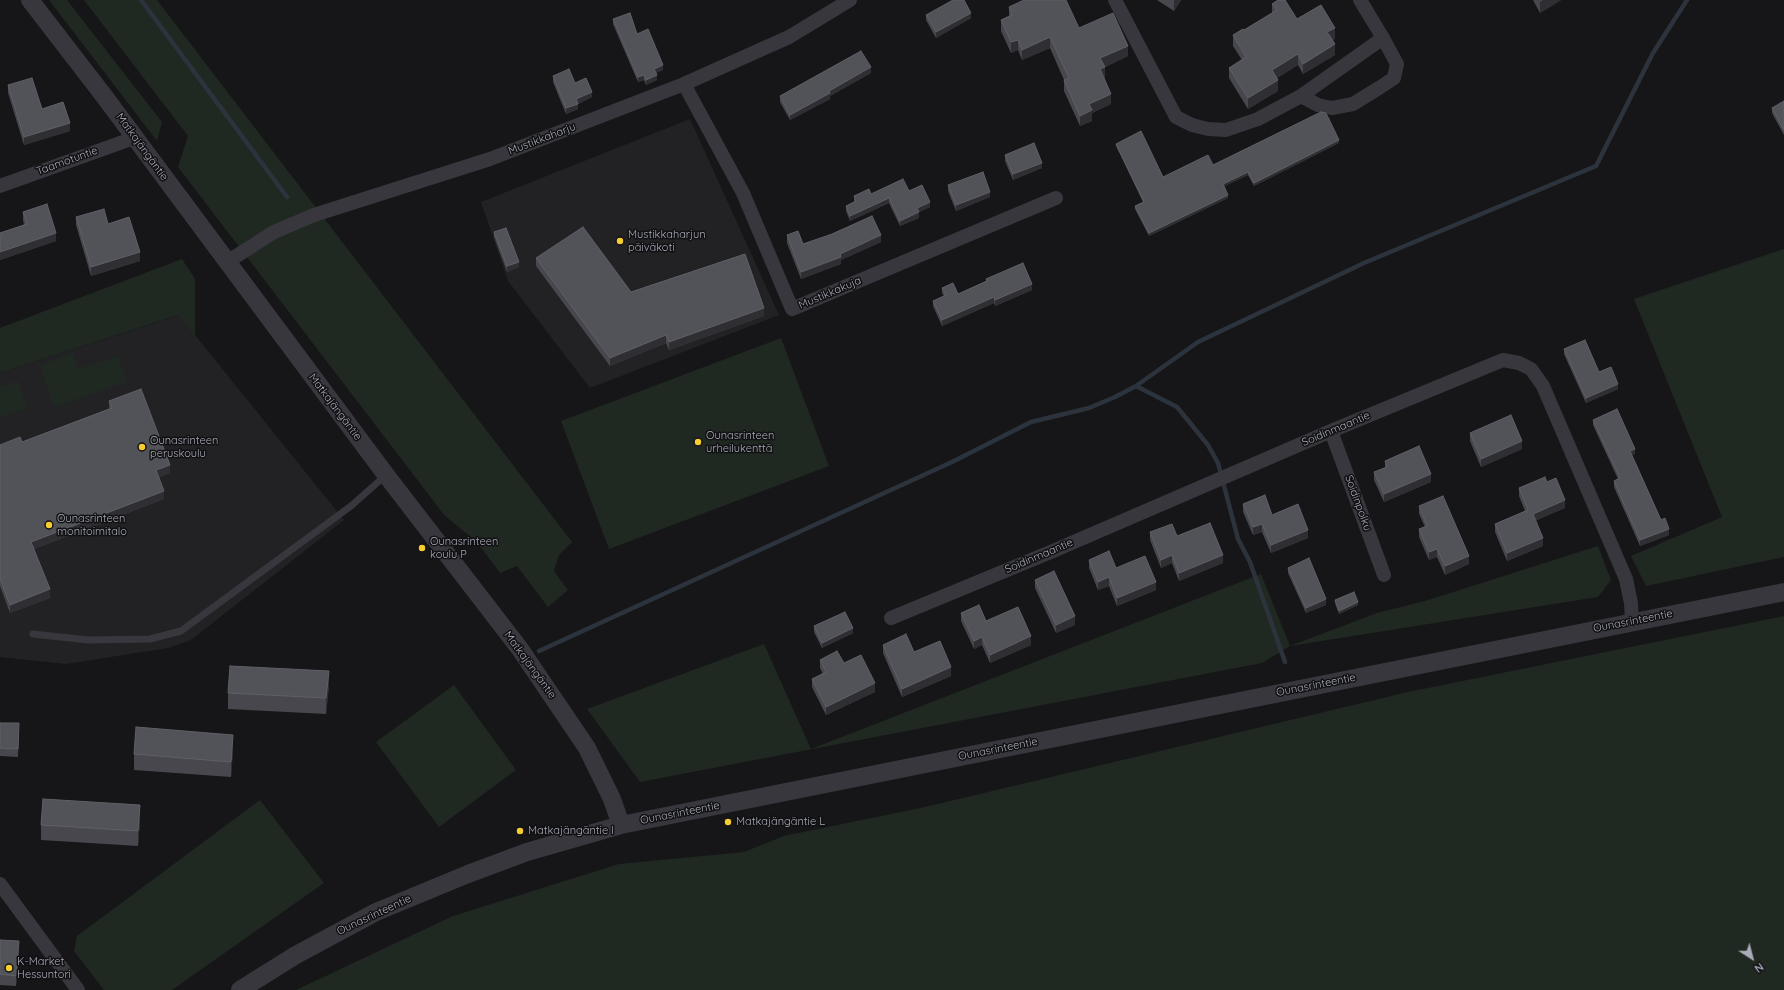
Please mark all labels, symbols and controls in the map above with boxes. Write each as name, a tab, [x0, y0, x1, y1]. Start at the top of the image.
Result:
street label: Matkajängäntie	[113, 111, 171, 183]
street label: Mustikkaharju	[506, 120, 578, 158]
street label: Taamotuntie	[35, 144, 99, 178]
place label: Mustikkaharjun päiväkoti	[628, 228, 706, 254]
marker: Mustikkaharjun päiväkoti	[615, 236, 625, 246]
street label: Mustikkakuja	[797, 274, 863, 312]
street label: Matkajängäntie	[306, 371, 364, 443]
street label: Soidinmaantie	[1300, 409, 1372, 449]
place label: Ounasrinteen urheilukenttä	[706, 429, 774, 455]
place label: Ounasrinteen peruskoulu	[150, 434, 218, 460]
marker: Ounasrinteen urheilukenttä	[693, 437, 703, 447]
marker: Ounasrinteen peruskoulu	[137, 442, 147, 452]
street label: Soidinpolku	[1342, 473, 1374, 533]
place label: Ounasrinteen monitoimitalo	[57, 512, 127, 538]
marker: Ounasrinteen monitoimitalo	[44, 520, 54, 530]
place label: Ounasrinteen koulu P	[430, 535, 498, 561]
street label: Soidinmaantie	[1003, 536, 1075, 576]
marker: Ounasrinteen koulu P	[417, 543, 427, 553]
street label: Ounasrinteentie	[1592, 607, 1674, 635]
street label: Matkajängäntie	[501, 629, 559, 701]
street label: Ounasrinteentie	[1275, 671, 1357, 699]
street label: Ounasrinteentie	[957, 735, 1039, 763]
street label: Ounasrinteentie	[639, 799, 721, 827]
place label: Matkajängäntie L	[736, 815, 825, 829]
marker: Matkajängäntie L	[723, 817, 733, 827]
place label: Matkajängäntie I	[528, 824, 614, 838]
marker: Matkajängäntie I	[515, 826, 525, 836]
street label: Ounasrinteentie	[335, 892, 413, 938]
north arrow	[1732, 938, 1772, 978]
place label: K-Market Hessuntori	[17, 955, 71, 981]
text: N	[1752, 960, 1766, 976]
marker: K-Market Hessuntori	[4, 963, 14, 973]

